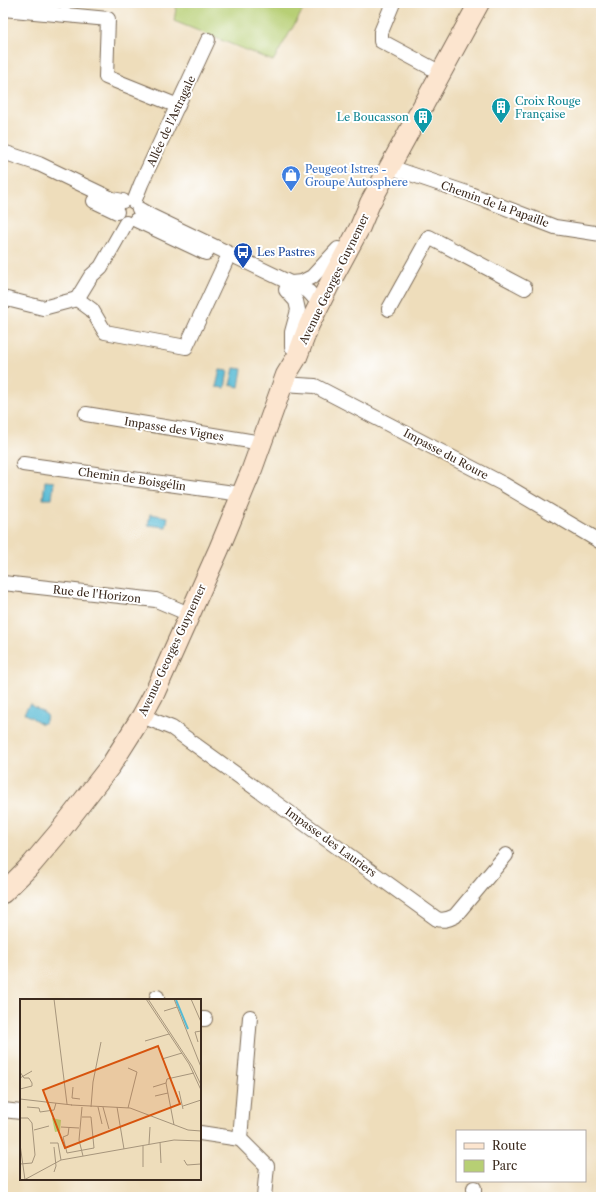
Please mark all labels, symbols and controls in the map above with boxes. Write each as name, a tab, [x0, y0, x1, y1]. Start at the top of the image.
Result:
street label: Allée de l'Astragale	[143, 73, 198, 170]
place label: Croix Rouge Française	[515, 94, 581, 121]
building icon: Croix Rouge Française	[490, 96, 512, 124]
building icon: Le Boucasson	[412, 106, 434, 134]
place label: Le Boucasson	[337, 110, 409, 124]
place label: Peugeot Istres - Groupe Autosphere	[305, 162, 408, 189]
shop icon: Peugeot Istres - Groupe Autosphere	[280, 164, 302, 192]
street label: Chemin de la Papaille	[439, 178, 551, 230]
street label: Avenue Georges Guynemer	[296, 211, 372, 348]
bus stop icon: Les Pastres	[232, 241, 254, 269]
place label: Les Pastres	[257, 245, 315, 259]
street label: Impasse des Vignes	[123, 414, 225, 444]
street label: Impasse du Roure	[401, 426, 491, 482]
street label: Chemin de Boisgélin	[77, 465, 187, 494]
street label: Rue de l'Horizon	[52, 582, 142, 606]
street label: Avenue Georges Guynemer	[135, 582, 209, 719]
street label: Impasse des Lauriers	[283, 804, 380, 880]
inset map	[20, 999, 201, 1180]
legend	[456, 1130, 586, 1182]
text: Route	[492, 1138, 527, 1153]
text: Parc	[492, 1158, 517, 1173]

